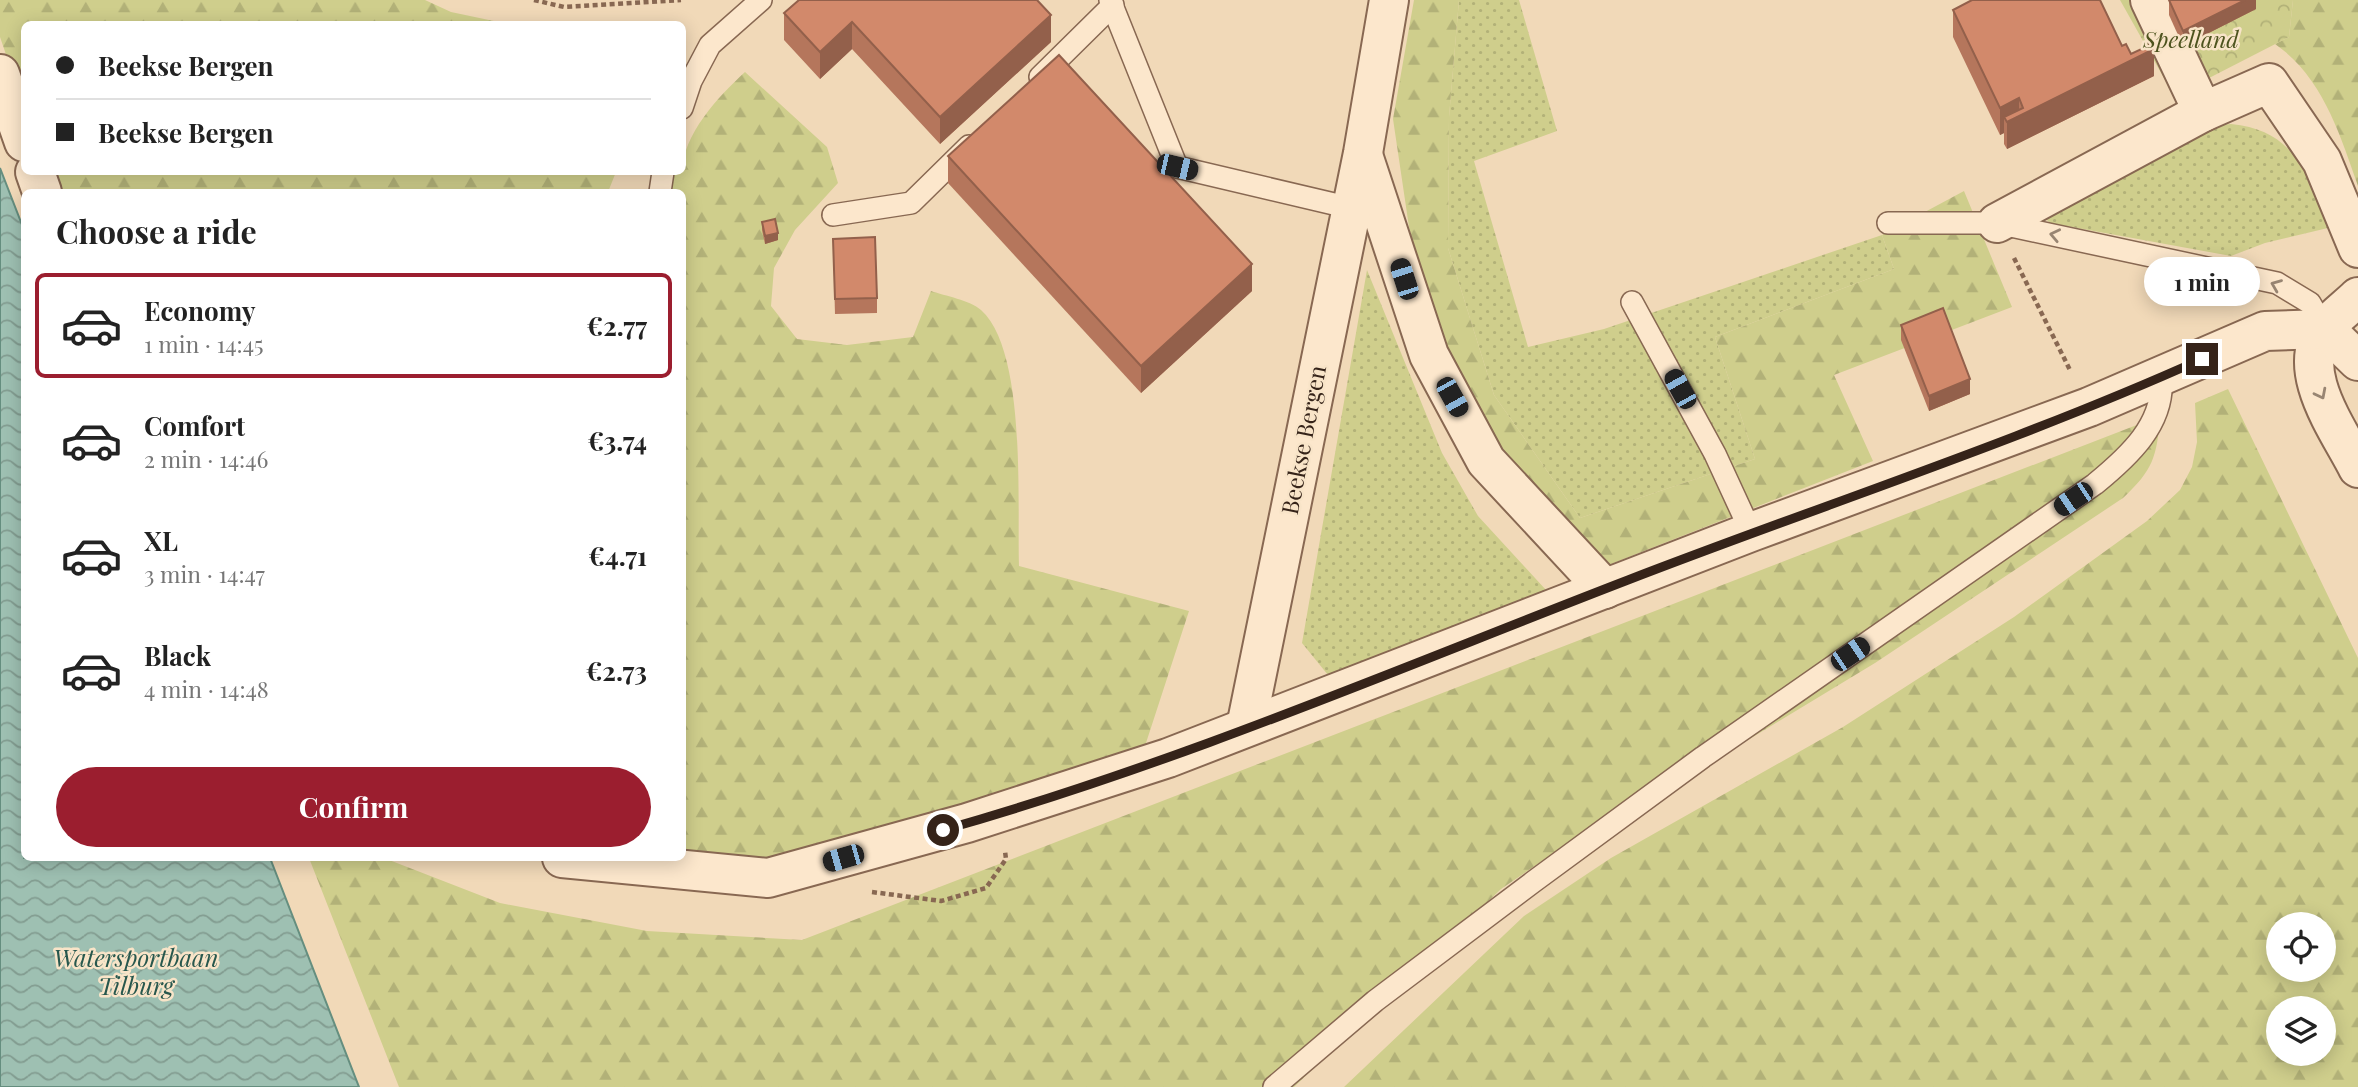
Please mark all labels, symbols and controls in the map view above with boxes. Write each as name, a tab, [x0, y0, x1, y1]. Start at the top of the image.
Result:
park label: Speelland	[2142, 23, 2239, 54]
text: Beekse Bergen	[98, 48, 274, 83]
text: Beekse Bergen	[98, 115, 274, 150]
car	[1155, 152, 1200, 182]
text: Choose a ride	[56, 209, 257, 252]
one-way arrow	[2049, 229, 2061, 244]
car	[1388, 256, 1421, 302]
callout: 1 min	[2144, 258, 2260, 306]
text: 1 min	[2174, 266, 2230, 297]
one-way arrow	[2271, 279, 2283, 293]
text: Economy	[144, 293, 255, 328]
icon: car	[60, 294, 123, 357]
text: €2.77	[587, 308, 647, 343]
text: 1 min · 14:45	[144, 328, 264, 359]
route end	[2186, 343, 2218, 375]
street label: Beekse Bergen	[1273, 362, 1332, 517]
car	[1661, 366, 1700, 412]
car	[1433, 374, 1472, 420]
one-way arrow	[2312, 387, 2326, 399]
text: Comfort	[144, 408, 245, 443]
icon: car	[60, 409, 123, 472]
text: €3.74	[587, 423, 647, 458]
text: 2 min · 14:46	[144, 443, 268, 474]
car	[2050, 479, 2097, 519]
text: XL	[144, 523, 178, 558]
icon: car	[60, 524, 123, 587]
text: €4.71	[588, 538, 647, 573]
text: 3 min · 14:47	[144, 558, 265, 589]
car	[1827, 634, 1874, 674]
text: Black	[144, 638, 211, 673]
icon: car	[60, 639, 123, 702]
text: €2.73	[586, 653, 647, 688]
text: 4 min · 14:48	[144, 673, 269, 704]
button: Confirm	[56, 767, 651, 847]
route start	[927, 814, 959, 846]
car	[820, 842, 867, 874]
map controls	[2266, 912, 2336, 1066]
button: locate	[2266, 912, 2336, 982]
water label: Watersportbaan Tilburg	[53, 941, 219, 1001]
button: layers	[2266, 996, 2336, 1066]

